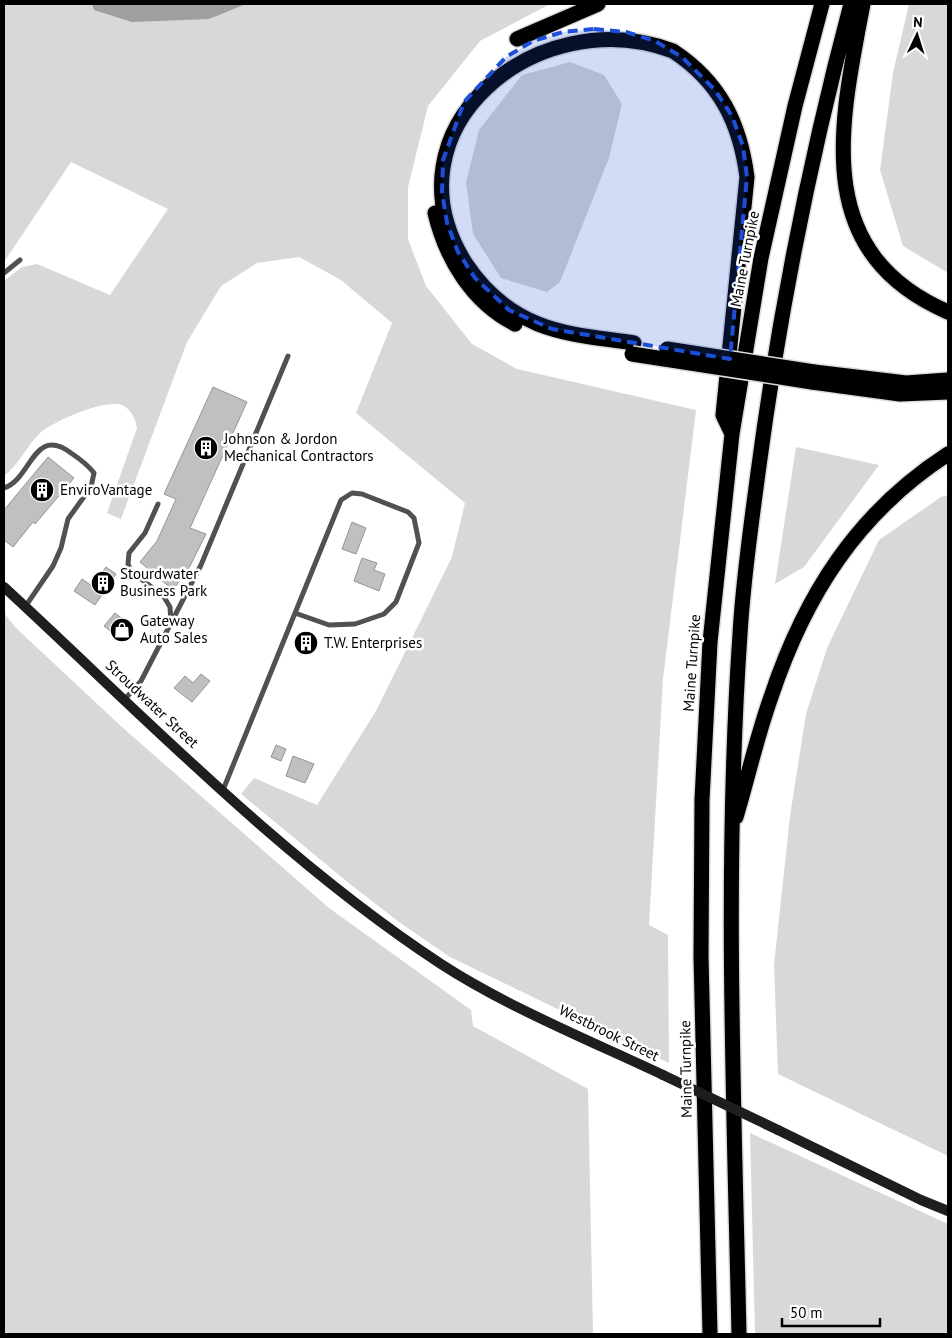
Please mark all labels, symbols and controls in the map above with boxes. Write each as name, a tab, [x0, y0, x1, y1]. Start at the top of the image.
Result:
north arrow	[892, 10, 942, 60]
text: N	[913, 13, 923, 31]
street label: Maine Turnpike	[726, 209, 763, 309]
place label: Johnson & Jordon Mechanical Contractors	[223, 429, 374, 465]
building icon: Johnson & Jordon Mechanical Contractors	[193, 435, 219, 461]
building icon: EnviroVantage	[29, 477, 55, 503]
place label: EnviroVantage	[60, 480, 152, 499]
place label: Stourdwater Business Park	[120, 564, 208, 600]
building icon: Stourdwater Business Park	[90, 570, 116, 596]
place label: Gateway Auto Sales	[140, 611, 208, 647]
street label: Maine Turnpike	[679, 614, 704, 712]
shop icon: Gateway Auto Sales	[109, 617, 135, 643]
building icon: T.W. Enterprises	[293, 630, 319, 656]
place label: T.W. Enterprises	[324, 633, 422, 652]
street label: Stroudwater Street	[102, 656, 203, 752]
street label: Westbrook Street	[556, 1000, 662, 1065]
street label: Maine Turnpike	[675, 1020, 696, 1118]
scale bar	[782, 1296, 880, 1328]
text: 50 m	[790, 1303, 823, 1322]

